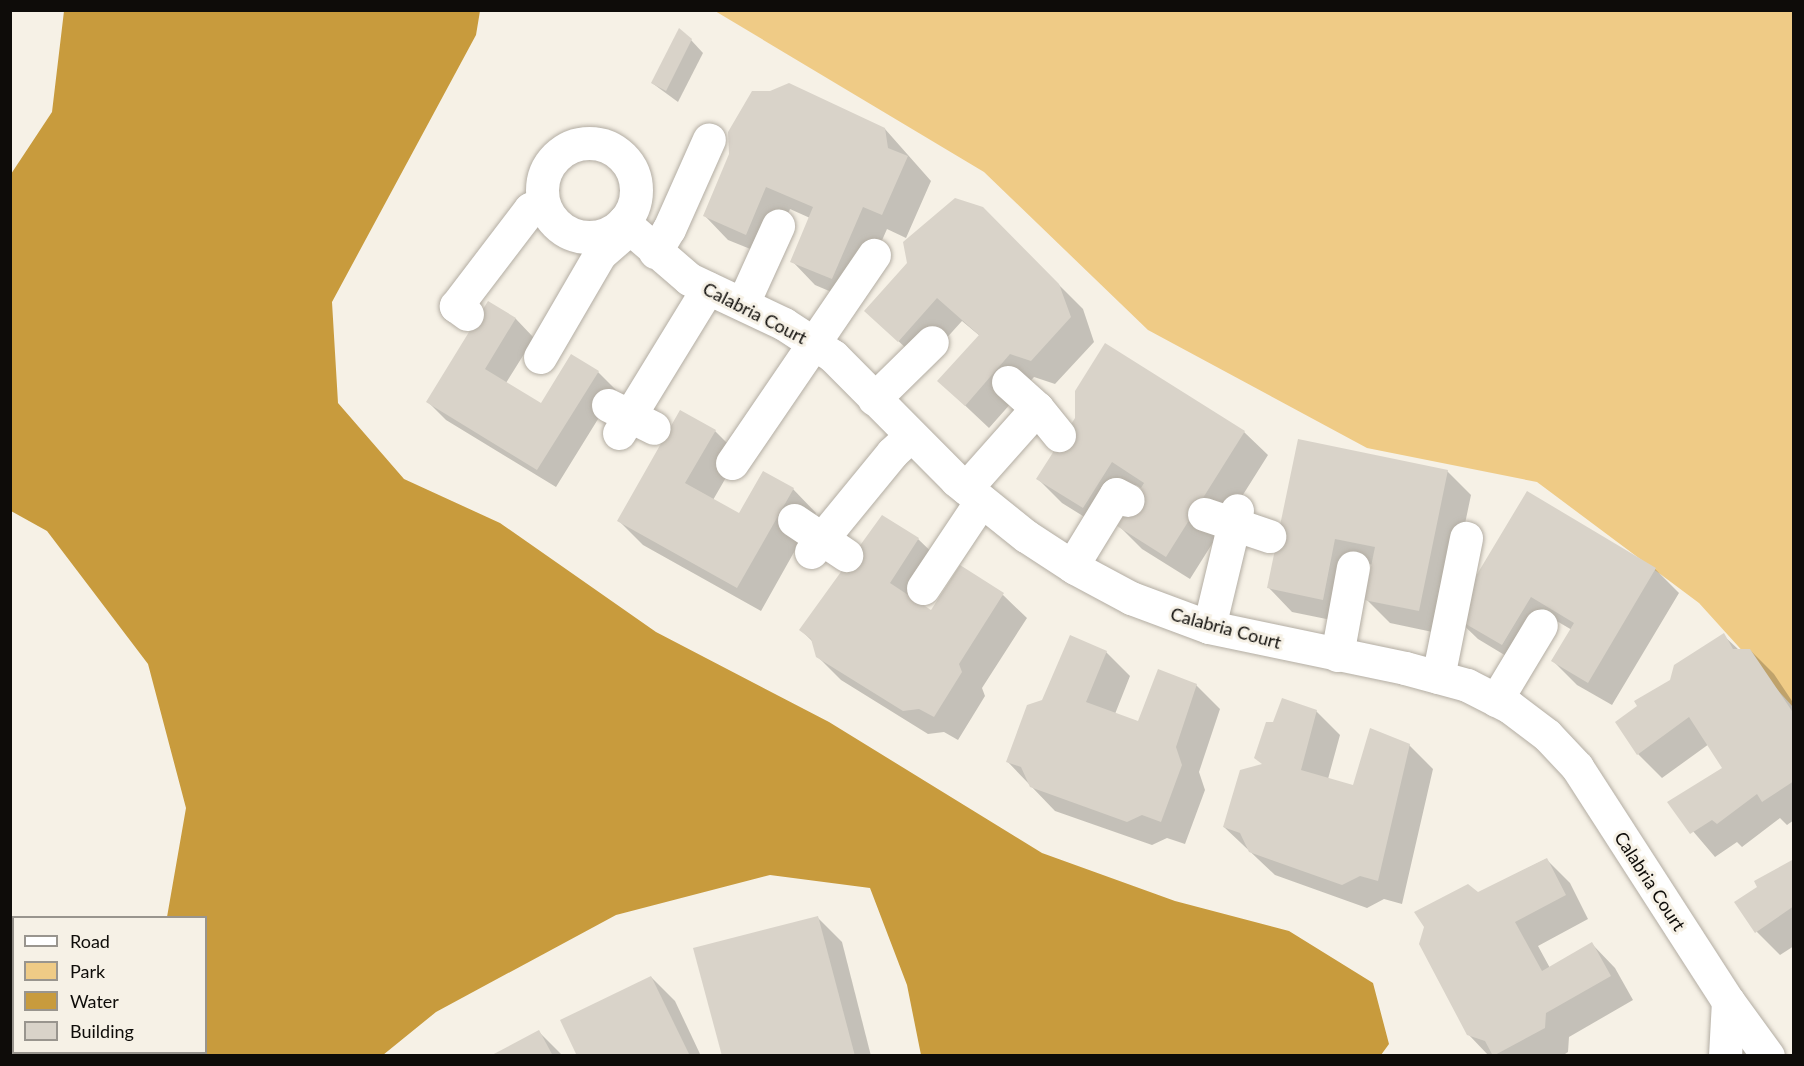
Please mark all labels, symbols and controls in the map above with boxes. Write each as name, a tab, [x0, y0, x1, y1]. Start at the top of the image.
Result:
street label: Calabria Court	[699, 278, 811, 348]
street label: Calabria Court	[1168, 603, 1284, 653]
street label: Calabria Court	[1610, 827, 1690, 935]
legend	[12, 916, 207, 1054]
text: Road	[70, 930, 110, 952]
text: Park	[70, 960, 105, 982]
text: Water	[70, 990, 119, 1012]
text: Building	[70, 1020, 134, 1042]

